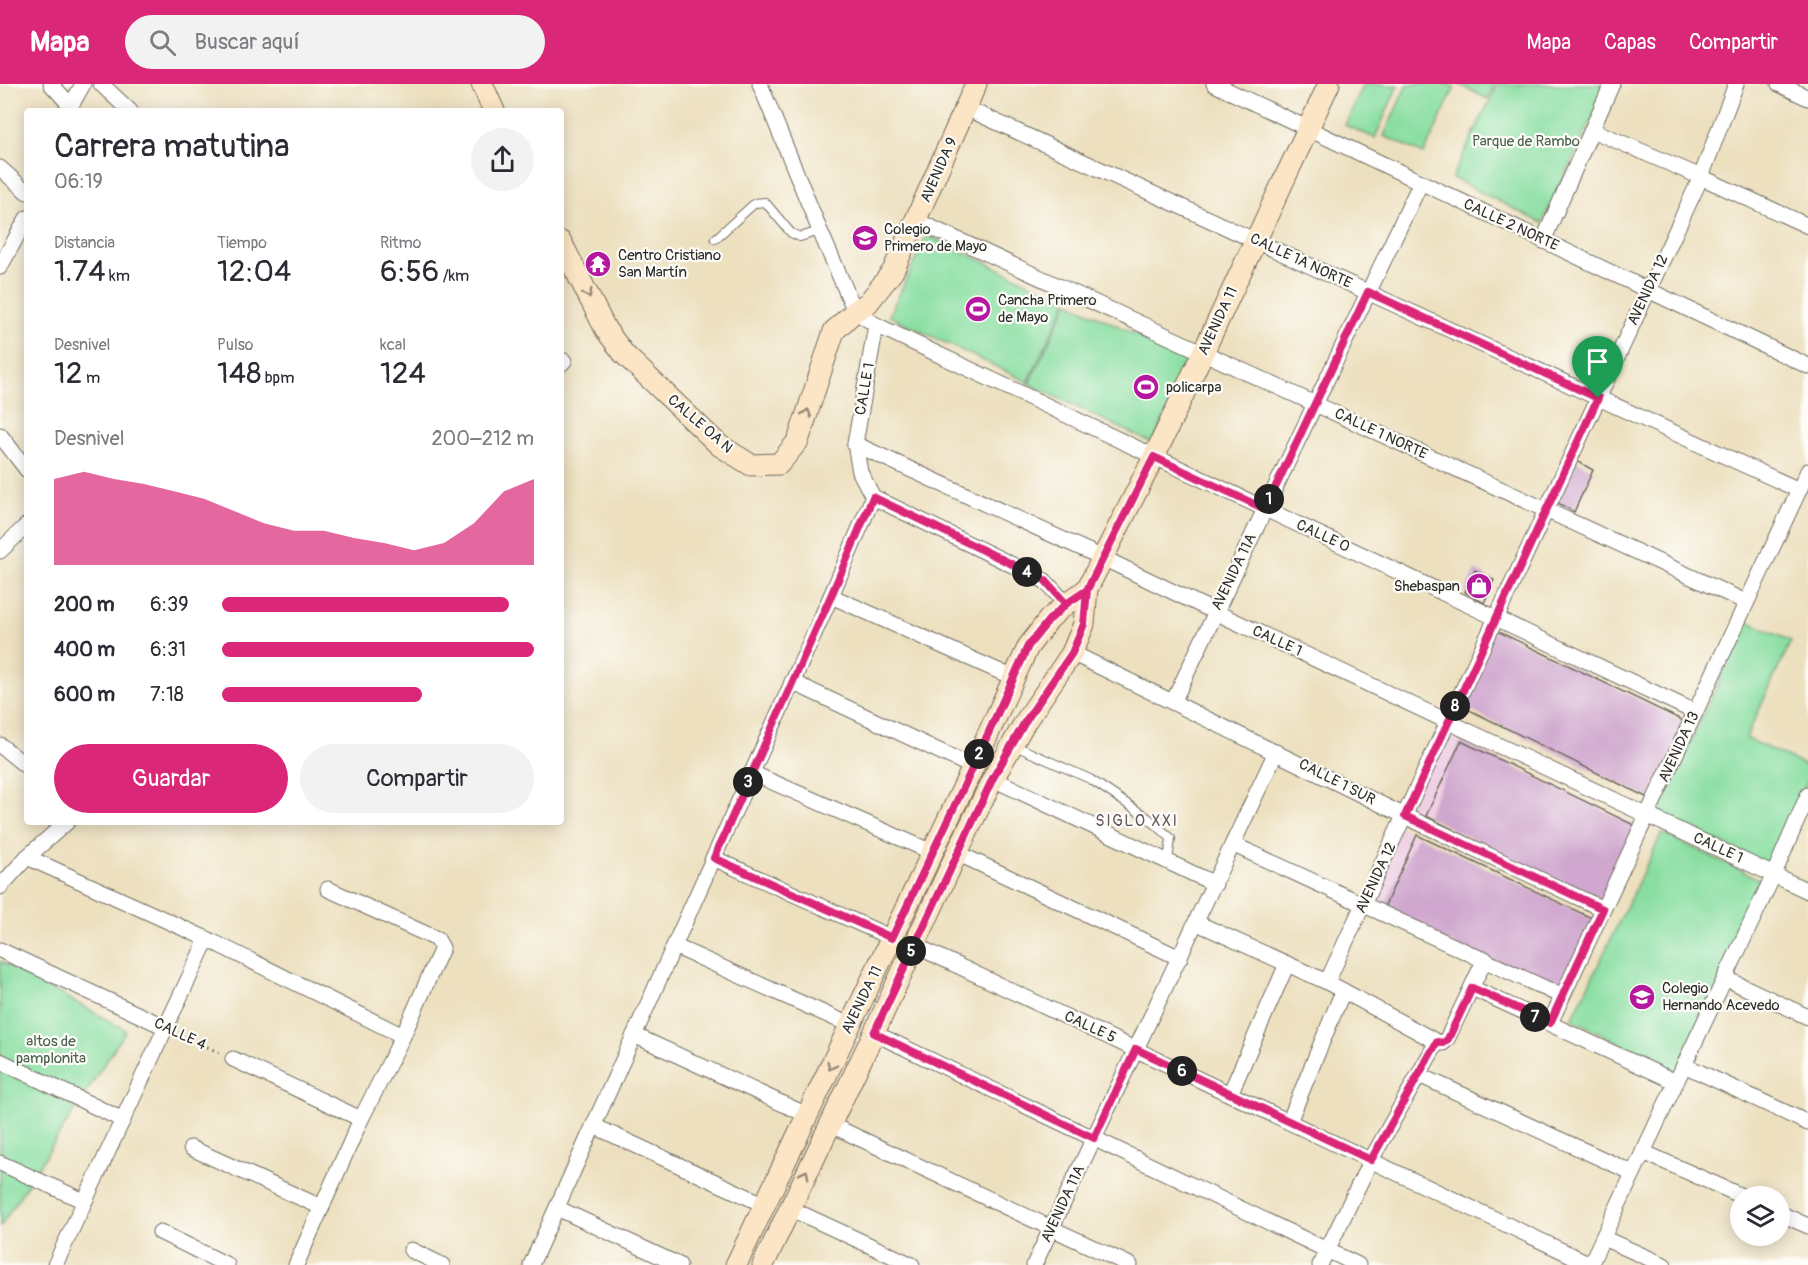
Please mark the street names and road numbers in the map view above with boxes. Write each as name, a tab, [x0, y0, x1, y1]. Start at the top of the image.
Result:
street label: AVENIDA 9	[916, 134, 962, 206]
street label: CALLE 2 NORTE	[1460, 195, 1562, 255]
street label: CALLE 1A NORTE	[1247, 229, 1355, 293]
street label: AVENIDA 12	[1623, 252, 1673, 328]
street label: AVENIDA 11	[1194, 284, 1242, 358]
street label: CALLE 1	[851, 361, 879, 417]
street label: CALLE 0A N	[663, 390, 737, 458]
street label: CALLE 1 NORTE	[1331, 404, 1431, 464]
street label: CALLE 0	[1293, 515, 1353, 557]
street label: AVENIDA 11A	[1207, 530, 1261, 614]
street label: CALLE 1	[1249, 621, 1305, 661]
street label: AVENIDA 13	[1654, 709, 1704, 785]
street label: CALLE 1 SUR	[1296, 755, 1379, 810]
street label: CALLE 1	[1690, 828, 1746, 868]
street label: AVENIDA 12	[1351, 840, 1401, 916]
street label: AVENIDA 11	[837, 963, 887, 1037]
street label: CALLE 5	[1061, 1007, 1119, 1047]
street label: CALLE 4	[151, 1014, 210, 1054]
street label: AVENIDA 11A	[1037, 1162, 1089, 1246]

